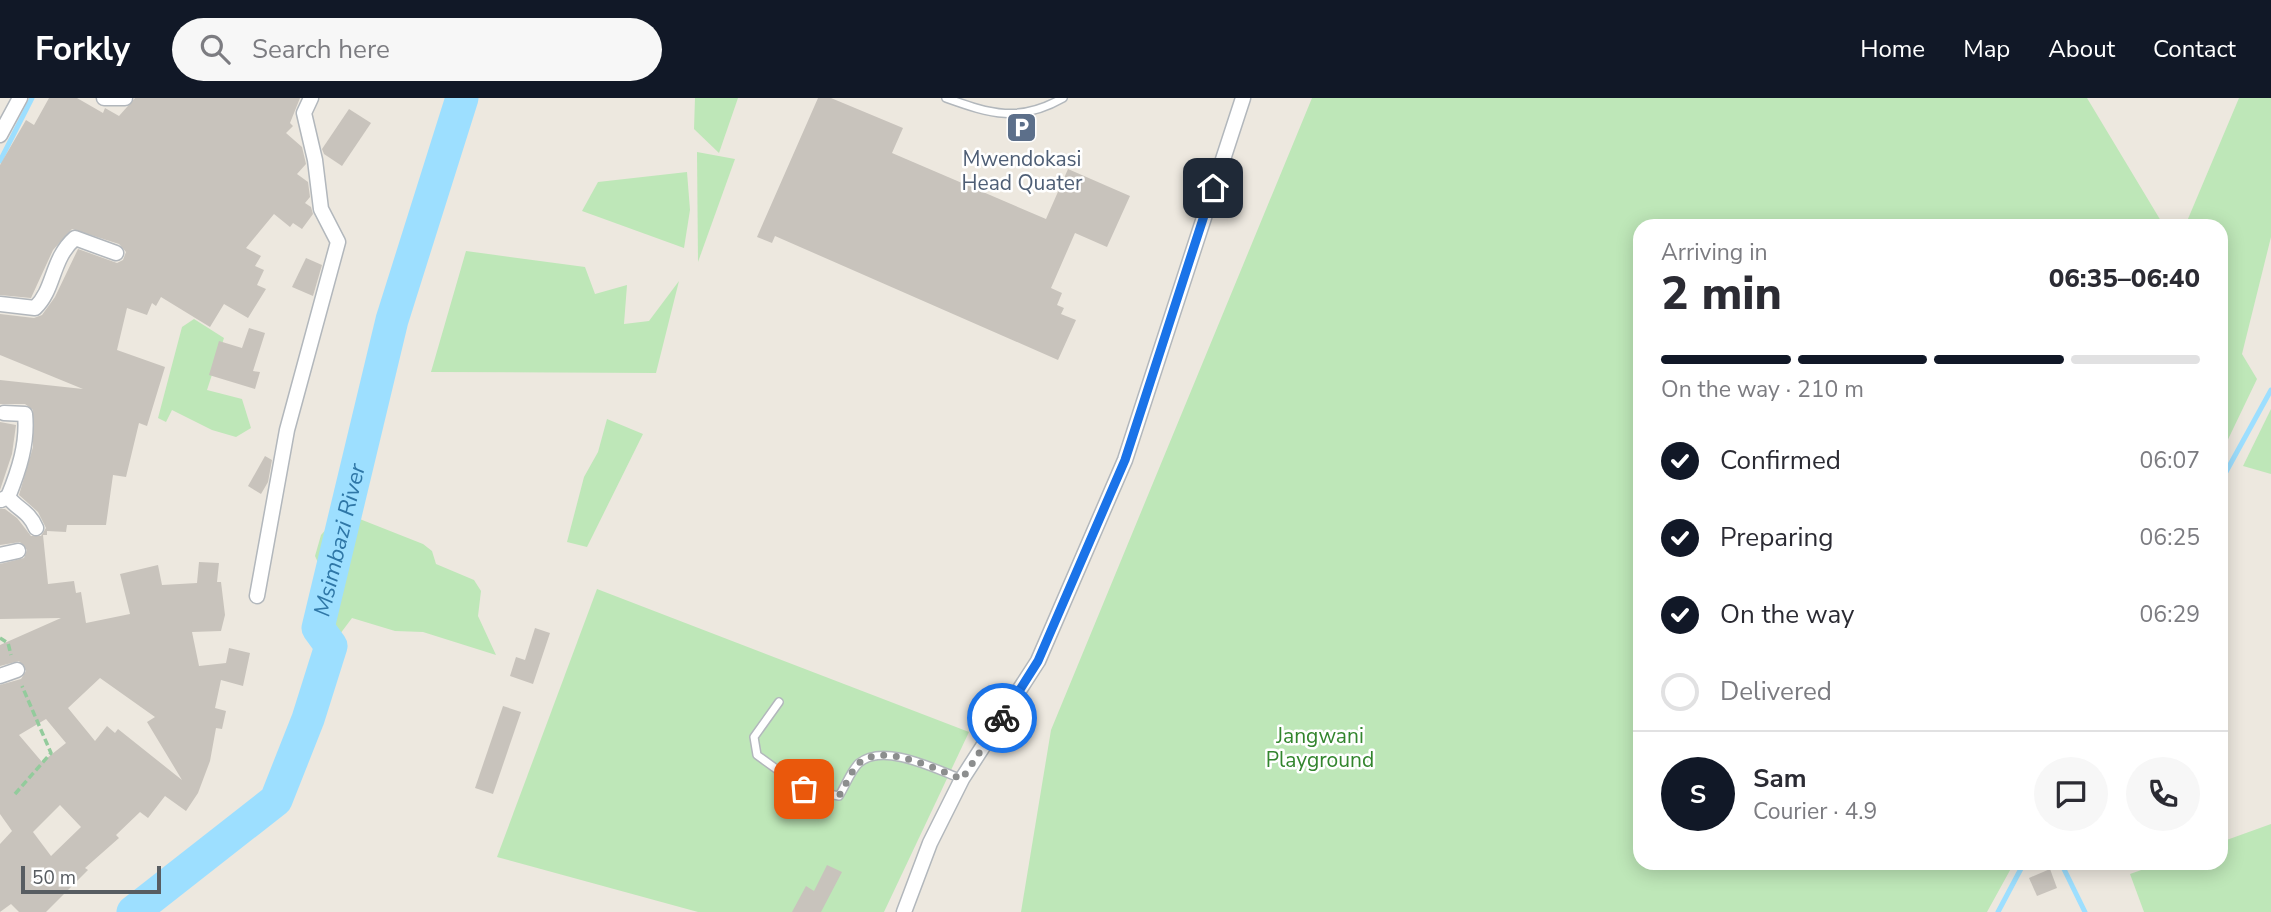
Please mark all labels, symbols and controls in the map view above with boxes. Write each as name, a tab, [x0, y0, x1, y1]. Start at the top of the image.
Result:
search box	[172, 18, 662, 81]
text: Forkly	[35, 27, 130, 72]
icon: search	[196, 30, 234, 68]
text: Search here	[252, 32, 390, 67]
text: Home	[1860, 33, 1925, 65]
text: Map	[1963, 33, 2010, 65]
text: About	[2048, 33, 2115, 65]
text: Contact	[2153, 33, 2236, 65]
parking icon: Mwendokasi Head Quater	[1005, 110, 1039, 144]
place label: Mwendokasi Head Quater	[962, 145, 1083, 197]
pin	[1183, 158, 1243, 218]
icon: home	[1194, 169, 1232, 207]
text: Arriving in	[1661, 237, 1768, 268]
text: 06:35–06:40	[2049, 261, 2200, 296]
text: 2 min	[1661, 262, 1782, 325]
text: On the way · 210 m	[1661, 374, 1864, 405]
icon: check	[1661, 442, 1699, 480]
text: Confirmed	[1720, 443, 1841, 478]
text: 06:07	[2140, 445, 2200, 476]
water label: Msimbazi River	[306, 460, 373, 620]
icon: check	[1661, 519, 1699, 557]
text: Preparing	[1720, 520, 1833, 555]
text: 06:25	[2140, 522, 2200, 553]
icon: check	[1661, 596, 1699, 634]
text: On the way	[1720, 597, 1854, 632]
text: 06:29	[2140, 599, 2200, 630]
text: Delivered	[1720, 674, 1832, 709]
courier	[967, 683, 1037, 753]
icon: bike	[983, 699, 1021, 737]
park label: Jangwani Playground	[1266, 722, 1374, 774]
button: chat	[2034, 757, 2108, 831]
button: phone	[2126, 757, 2200, 831]
pin	[774, 759, 834, 819]
text: Sam	[1753, 761, 1806, 796]
icon: bag	[785, 770, 823, 808]
text: S	[1690, 777, 1706, 812]
text: Courier · 4.9	[1753, 796, 1877, 827]
scale bar	[21, 863, 161, 895]
text: 50 m	[32, 865, 76, 891]

